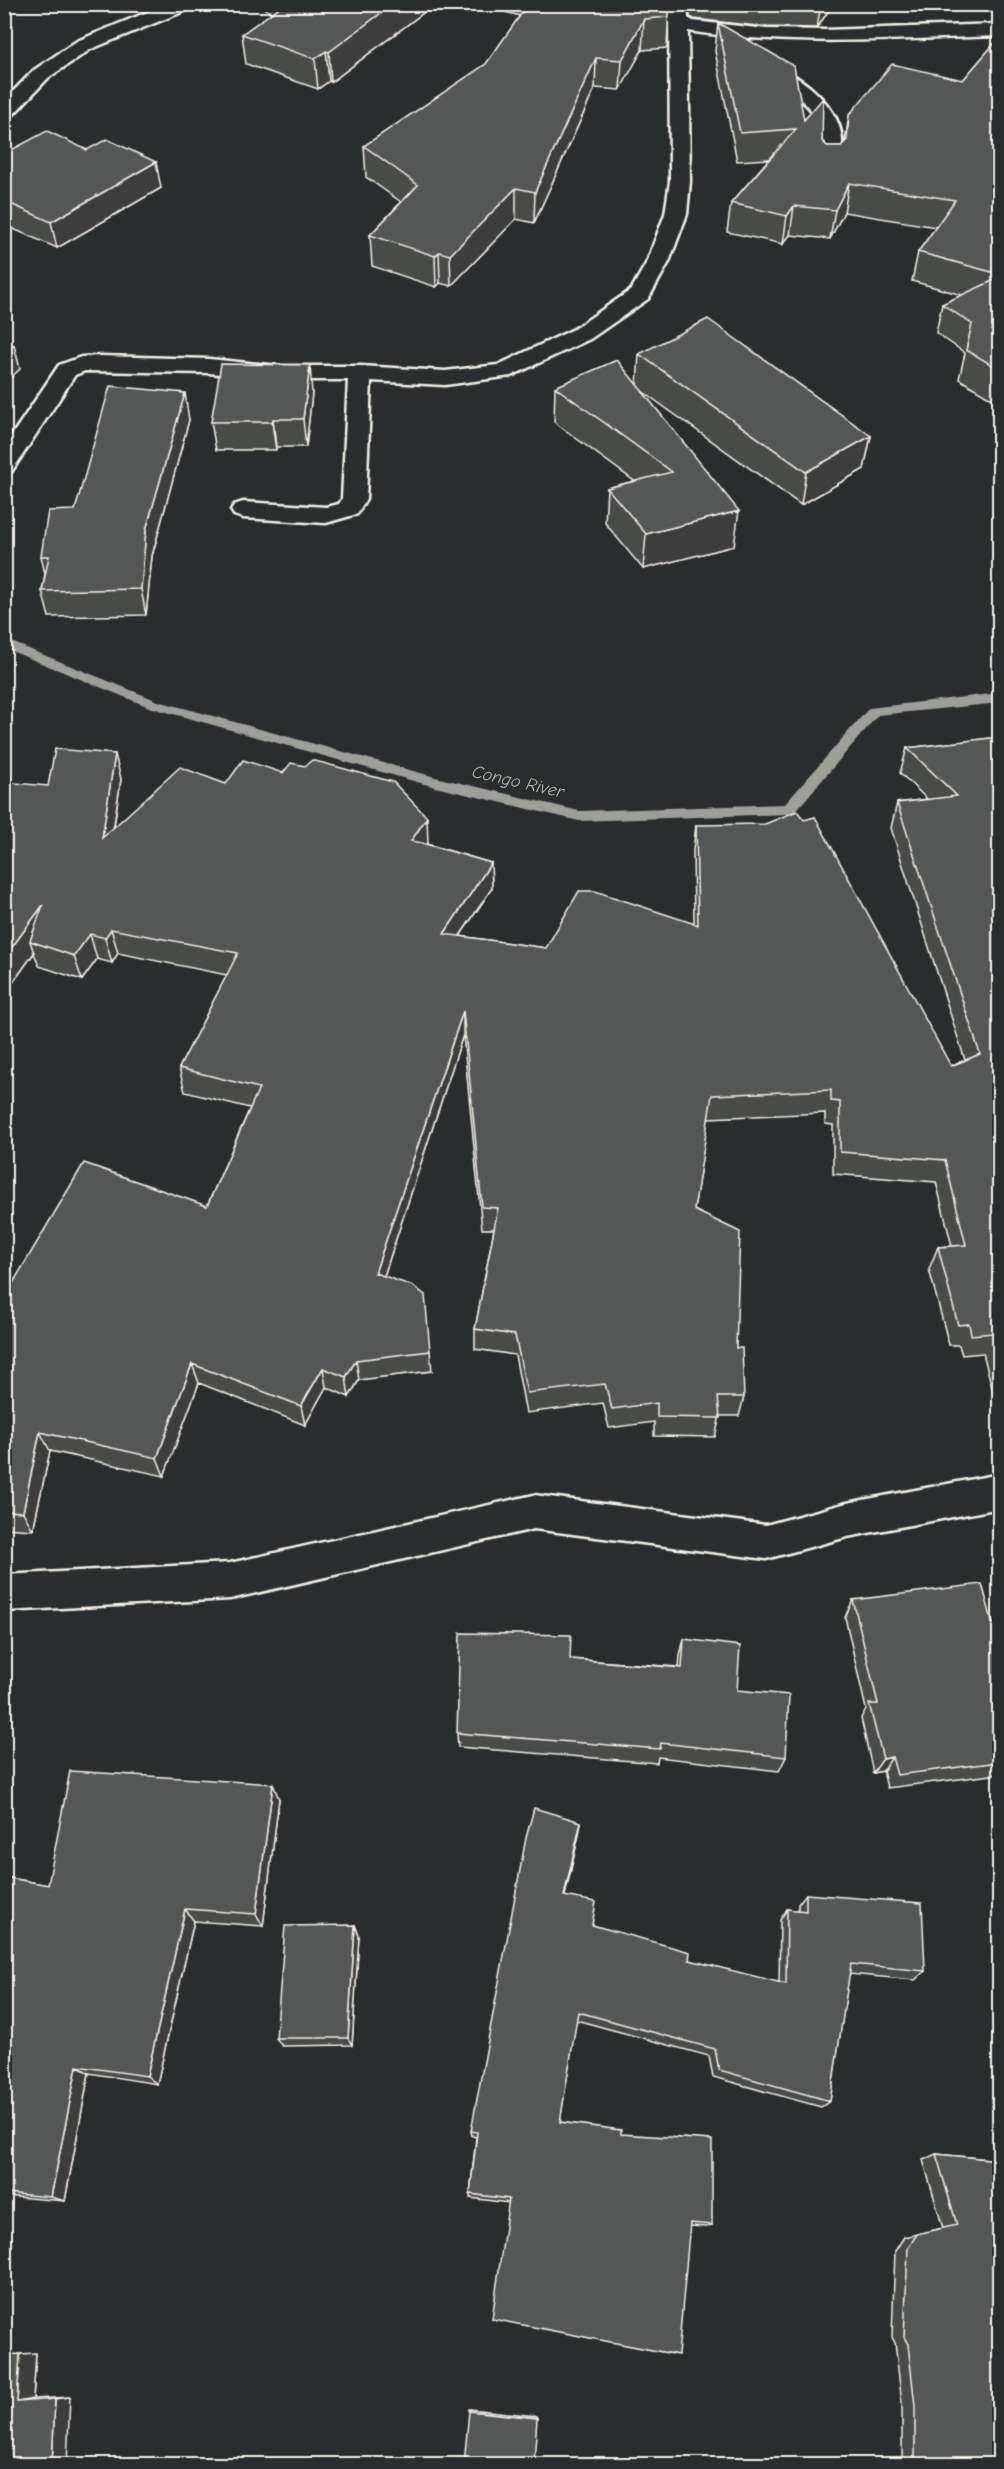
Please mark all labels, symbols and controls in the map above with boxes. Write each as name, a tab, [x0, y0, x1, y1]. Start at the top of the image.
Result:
water label: Congo River	[470, 761, 567, 803]

